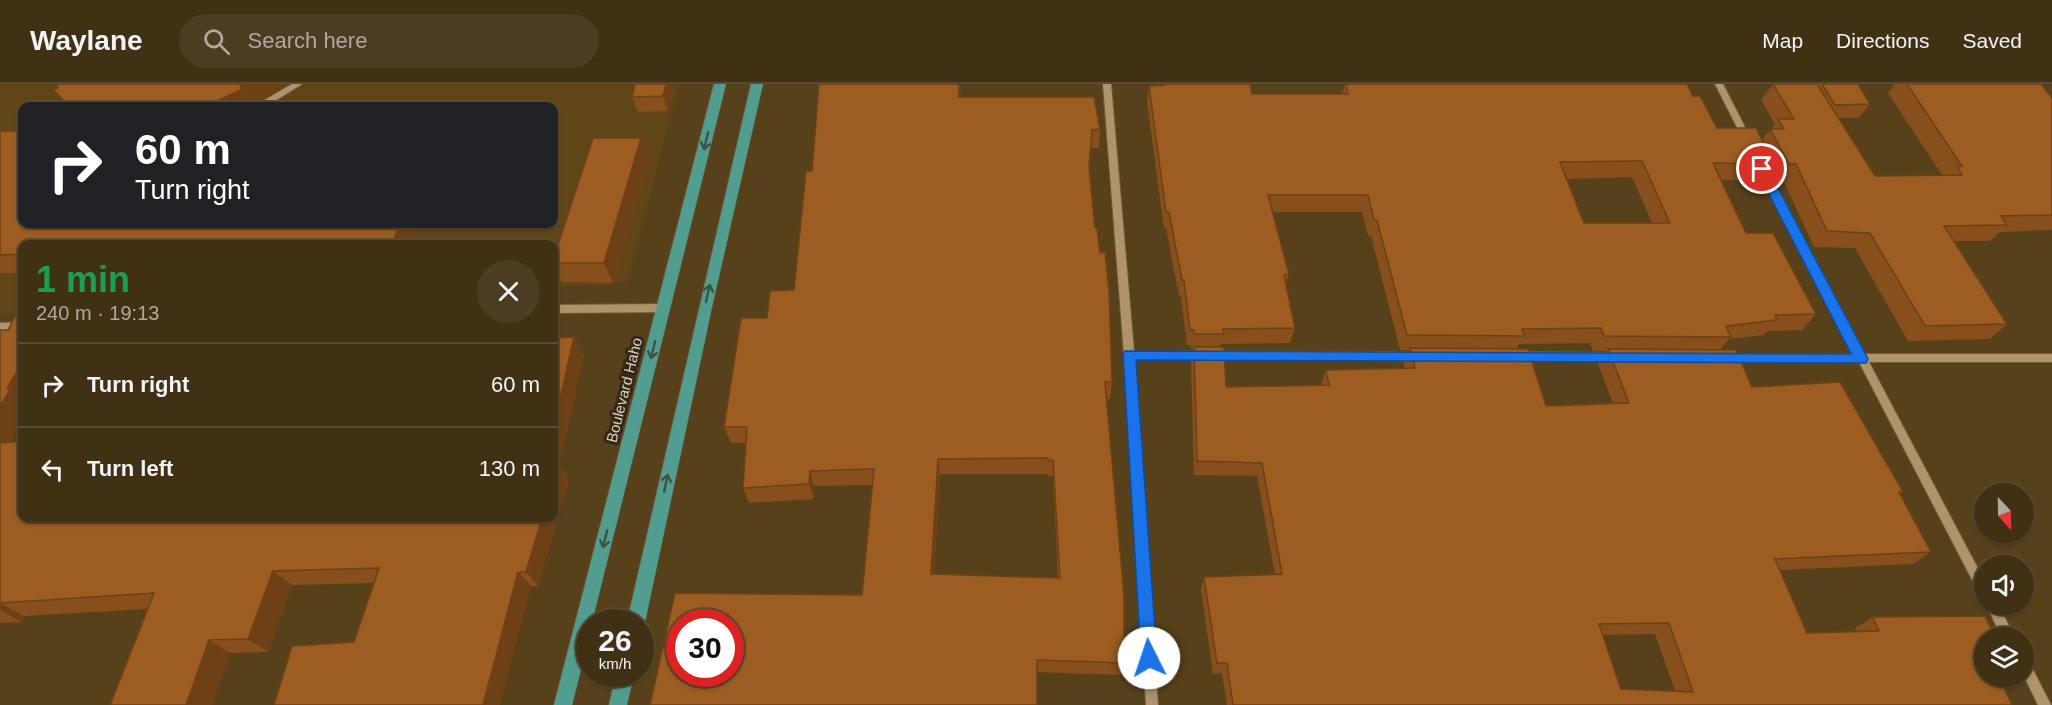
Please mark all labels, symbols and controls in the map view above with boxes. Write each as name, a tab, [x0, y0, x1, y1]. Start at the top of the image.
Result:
search box	[179, 14, 599, 68]
text: Waylane	[30, 25, 143, 56]
icon: search	[200, 25, 233, 58]
text: Search here	[248, 28, 367, 53]
text: Map	[1762, 29, 1803, 52]
text: Directions	[1836, 29, 1929, 52]
text: Saved	[1962, 29, 2022, 52]
icon: right	[36, 126, 114, 204]
text: 60 m	[135, 126, 231, 173]
one-way arrow	[699, 131, 711, 150]
pin	[1736, 143, 1787, 194]
icon: arrive	[1745, 152, 1778, 185]
text: Turn right	[135, 175, 250, 205]
text: 1 min	[36, 259, 130, 300]
button: close	[477, 260, 540, 323]
one-way arrow	[703, 284, 715, 303]
text: 240 m · 19:13	[36, 302, 159, 324]
street label: Boulevard Haho	[603, 336, 645, 444]
one-way arrow	[647, 340, 659, 359]
icon: right	[36, 369, 69, 402]
text: Turn right	[87, 372, 189, 397]
text: 60 m	[491, 372, 540, 397]
icon: left	[36, 453, 69, 486]
text: Turn left	[87, 456, 173, 481]
text: 130 m	[479, 456, 540, 481]
one-way arrow	[661, 474, 673, 493]
north arrow	[1974, 483, 2034, 543]
map controls	[1974, 483, 2034, 687]
one-way arrow	[599, 529, 610, 548]
button: sound	[1974, 555, 2034, 615]
speed limit sign: 30	[666, 609, 744, 687]
text: 26	[598, 624, 632, 657]
position arrow	[1117, 626, 1181, 690]
button: layers	[1974, 627, 2034, 687]
text: km/h	[599, 655, 631, 672]

